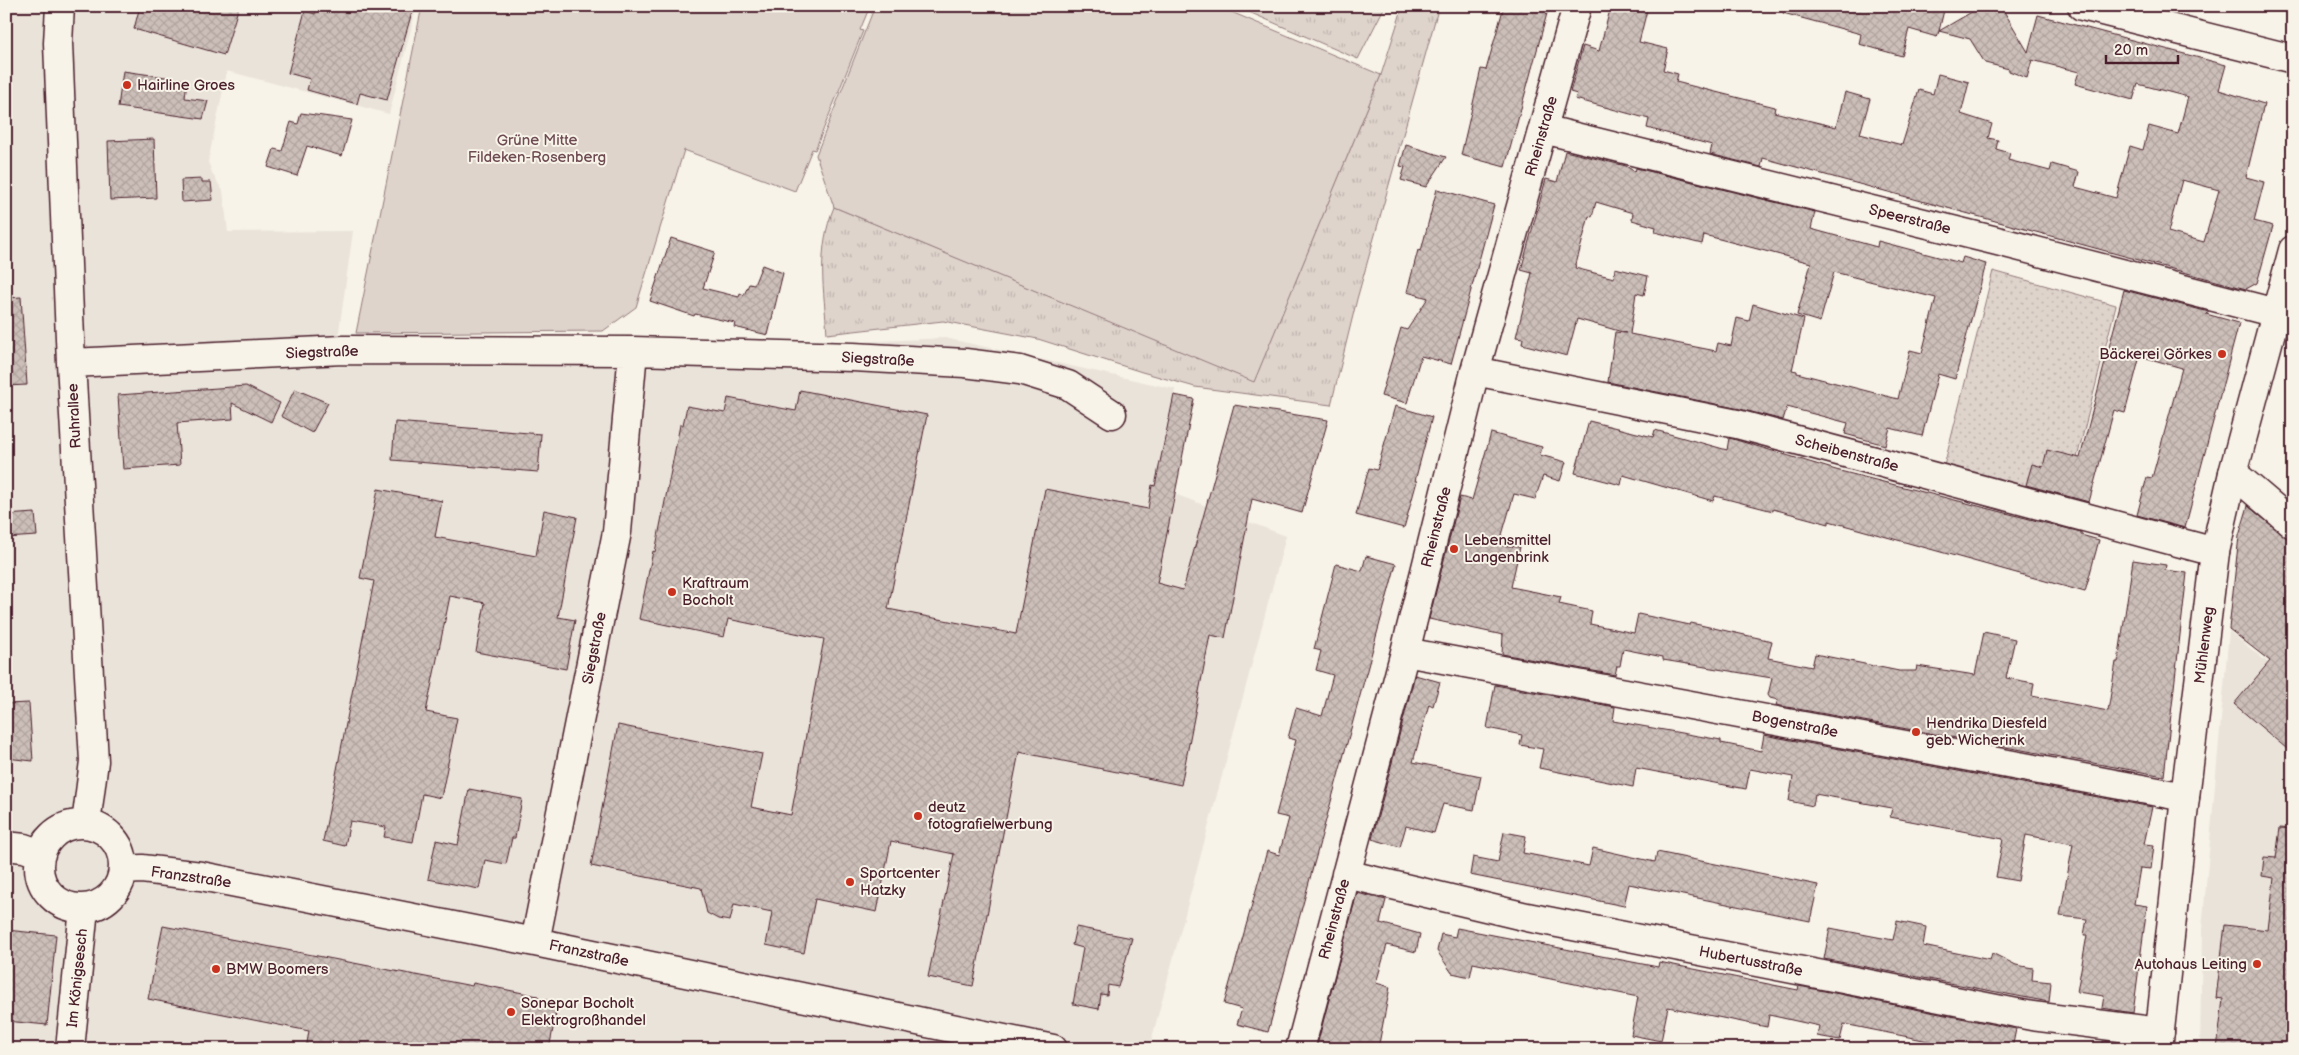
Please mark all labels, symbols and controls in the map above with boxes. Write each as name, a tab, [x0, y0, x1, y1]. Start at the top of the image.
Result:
scale bar	[2106, 32, 2179, 64]
text: 20 m	[2114, 41, 2148, 60]
place label: Hairline Groes	[137, 76, 235, 95]
marker: Hairline Groes	[121, 79, 133, 91]
street label: Rheinstraße	[1521, 94, 1562, 179]
park label: Grüne Mitte Fildeken-Rosenberg	[468, 131, 606, 167]
street label: Speerstraße	[1867, 200, 1953, 239]
street label: Siegstraße	[285, 342, 359, 363]
place label: Bäckerei Görkes	[2099, 345, 2213, 364]
street label: Siegstraße	[841, 348, 915, 371]
marker: Bäckerei Görkes	[2216, 348, 2228, 360]
street label: Ruhrallee	[63, 383, 86, 449]
street label: Scheibenstraße	[1793, 431, 1901, 476]
street label: Rheinstraße	[1417, 485, 1456, 570]
place label: Lebensmittel Langenbrink	[1464, 531, 1551, 567]
marker: Lebensmittel Langenbrink	[1448, 543, 1460, 555]
place label: Kraftraum Bocholt	[682, 574, 749, 610]
marker: Kraftraum Bocholt	[666, 586, 678, 598]
street label: Mühlenweg	[2190, 605, 2219, 685]
street label: Siegstraße	[578, 610, 611, 686]
street label: Bogenstraße	[1750, 707, 1840, 742]
place label: Hendrika Diesfeld geb. Wicherink	[1926, 714, 2047, 750]
marker: Hendrika Diesfeld geb. Wicherink	[1910, 726, 1922, 738]
place label: deutz fotografie|werbung	[928, 798, 1053, 834]
marker: deutz fotografie|werbung	[912, 810, 924, 822]
street label: Franzstraße	[149, 862, 232, 893]
place label: Sportcenter Hatzky	[860, 864, 940, 900]
marker: Sportcenter Hatzky	[844, 876, 856, 888]
street label: Rheinstraße	[1315, 877, 1354, 962]
street label: Im Königsesch	[63, 927, 92, 1029]
street label: Franzstraße	[547, 936, 631, 971]
street label: Hubertusstraße	[1697, 942, 1805, 981]
place label: Autohaus Leiting	[2135, 955, 2247, 974]
marker: Autohaus Leiting	[2251, 958, 2263, 970]
place label: BMW Boomers	[226, 960, 329, 979]
marker: BMW Boomers	[210, 963, 222, 975]
place label: Sonepar Bocholt Elektrogroßhandel	[521, 994, 646, 1030]
marker: Sonepar Bocholt Elektrogroßhandel	[505, 1006, 517, 1018]

